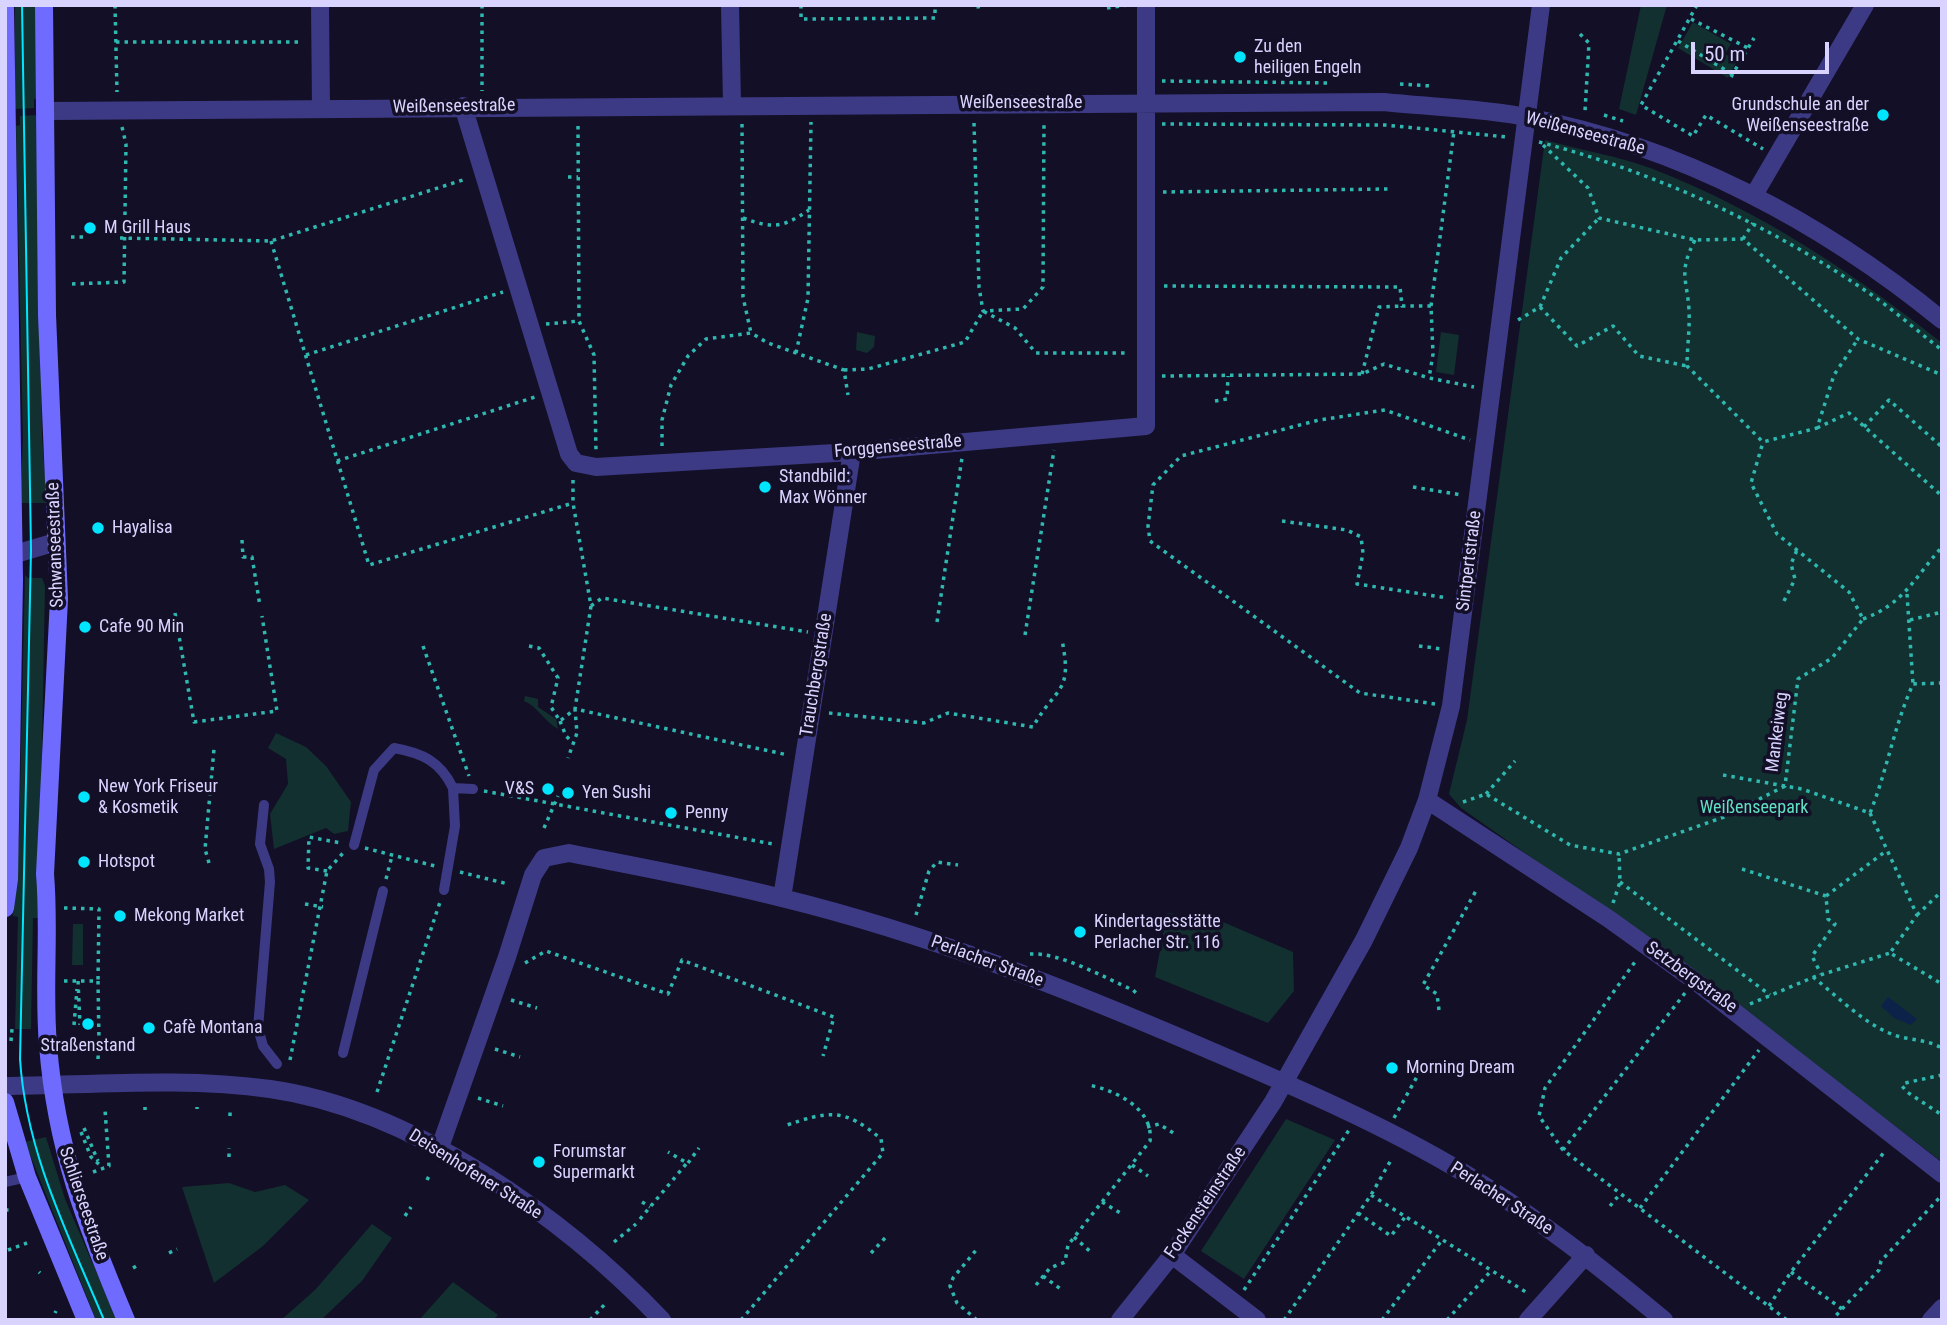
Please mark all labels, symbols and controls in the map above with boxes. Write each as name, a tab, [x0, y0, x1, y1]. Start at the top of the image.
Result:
scale bar	[1695, 28, 1833, 72]
place label: Zu den heiligen Engeln	[1254, 36, 1362, 78]
text: 50 m	[1704, 42, 1745, 66]
marker: Zu den heiligen Engeln	[1232, 49, 1248, 65]
street label: Weißenseestraße	[960, 92, 1082, 114]
place label: Grundschule an der Weißenseestraße	[1732, 94, 1869, 136]
street label: Weißenseestraße	[392, 95, 516, 119]
marker: Grundschule an der Weißenseestraße	[1875, 107, 1891, 123]
street label: Weißenseestraße	[1523, 108, 1647, 160]
place label: M Grill Haus	[104, 217, 191, 239]
marker: M Grill Haus	[82, 220, 98, 236]
street label: Forggenseestraße	[833, 431, 963, 463]
place label: Standbild: Max Wönner	[779, 466, 867, 508]
marker: Standbild: Max Wönner	[757, 479, 773, 495]
street label: Schwanseestraße	[43, 482, 69, 608]
street label: Sintpertstraße	[1453, 509, 1487, 613]
place label: Hayalisa	[112, 517, 173, 539]
marker: Hayalisa	[90, 520, 106, 536]
street label: Trauchbergstraße	[797, 612, 837, 738]
place label: Cafe 90 Min	[99, 616, 184, 638]
marker: Cafe 90 Min	[77, 619, 93, 635]
street label: Mankeiweg	[1762, 691, 1794, 773]
place label: New York Friseur & Kosmetik	[98, 776, 218, 818]
place label: V&S	[505, 778, 534, 800]
marker: V&S	[540, 781, 556, 797]
place label: Yen Sushi	[582, 782, 651, 804]
marker: Yen Sushi	[560, 785, 576, 801]
marker: New York Friseur & Kosmetik	[76, 789, 92, 805]
park label: Weißenseepark	[1700, 797, 1808, 819]
place label: Penny	[685, 802, 728, 824]
marker: Penny	[663, 805, 679, 821]
place label: Hotspot	[98, 851, 155, 873]
marker: Hotspot	[76, 854, 92, 870]
place label: Mekong Market	[134, 905, 244, 927]
marker: Mekong Market	[112, 908, 128, 924]
place label: Kindertagesstätte Perlacher Str. 116	[1094, 911, 1221, 954]
marker: Kindertagesstätte Perlacher Str. 116	[1072, 924, 1088, 940]
street label: Perlacher Straße	[928, 932, 1046, 992]
street label: Setzbergstraße	[1641, 938, 1741, 1018]
marker: Straßenstand	[80, 1016, 96, 1032]
place label: Cafè Montana	[163, 1017, 263, 1039]
marker: Cafè Montana	[141, 1020, 157, 1036]
place label: Straßenstand	[41, 1035, 135, 1057]
place label: Morning Dream	[1406, 1057, 1515, 1079]
marker: Morning Dream	[1384, 1060, 1400, 1076]
street label: Deisenhofener Straße	[404, 1125, 546, 1225]
place label: Forumstar Supermarkt	[553, 1141, 635, 1184]
street label: Fockensteinstraße	[1160, 1143, 1252, 1263]
street label: Schlierseestraße	[53, 1144, 113, 1264]
marker: Forumstar Supermarkt	[531, 1154, 547, 1170]
street label: Perlacher Straße	[1446, 1158, 1556, 1240]

